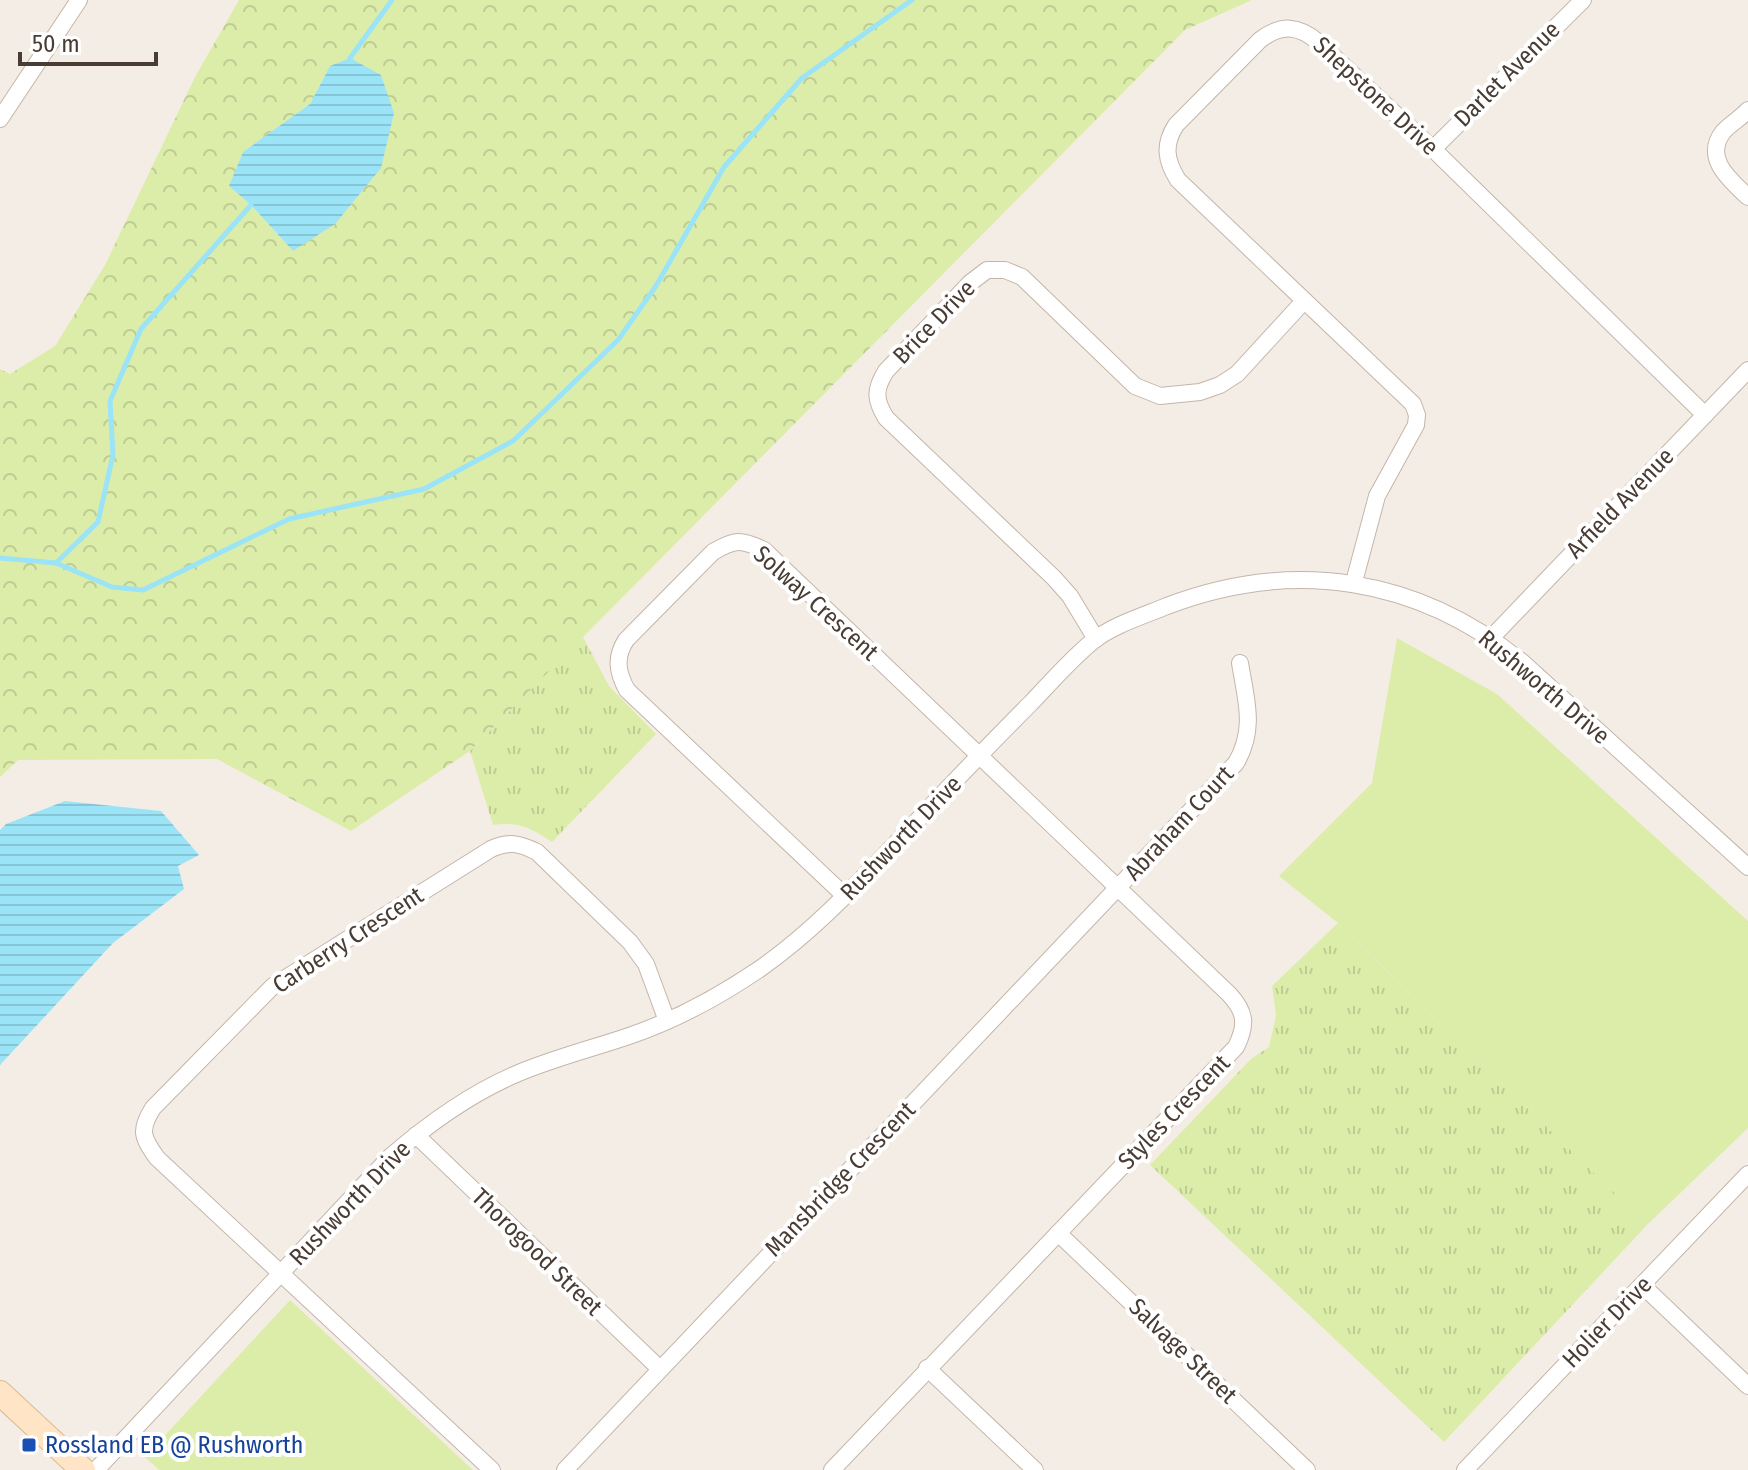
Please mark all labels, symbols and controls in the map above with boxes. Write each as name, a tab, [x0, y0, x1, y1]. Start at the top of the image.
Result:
street label: Darlet Avenue	[1448, 15, 1566, 133]
scale bar	[20, 16, 156, 66]
text: 50 m	[32, 30, 80, 58]
street label: Shepstone Drive	[1308, 31, 1444, 161]
street label: Brice Drive	[887, 274, 981, 370]
street label: Arfield Avenue	[1561, 442, 1679, 564]
street label: Solway Crescent	[748, 540, 884, 666]
street label: Rushworth Drive	[1473, 624, 1615, 750]
street label: Abraham Court	[1119, 760, 1239, 886]
street label: Rushworth Drive	[835, 770, 967, 906]
street label: Carberry Crescent	[268, 881, 429, 999]
street label: Styles Crescent	[1112, 1049, 1236, 1175]
street label: Mansbridge Crescent	[759, 1096, 921, 1262]
street label: Rushworth Drive	[284, 1135, 416, 1271]
street label: Thorogood Street	[466, 1183, 608, 1321]
street label: Holier Drive	[1557, 1270, 1657, 1374]
street label: Salvage Street	[1123, 1293, 1243, 1409]
place label: Rossland EB @ Rushworth	[45, 1431, 303, 1459]
marker: Rossland EB @ Rushworth	[20, 1436, 38, 1454]

